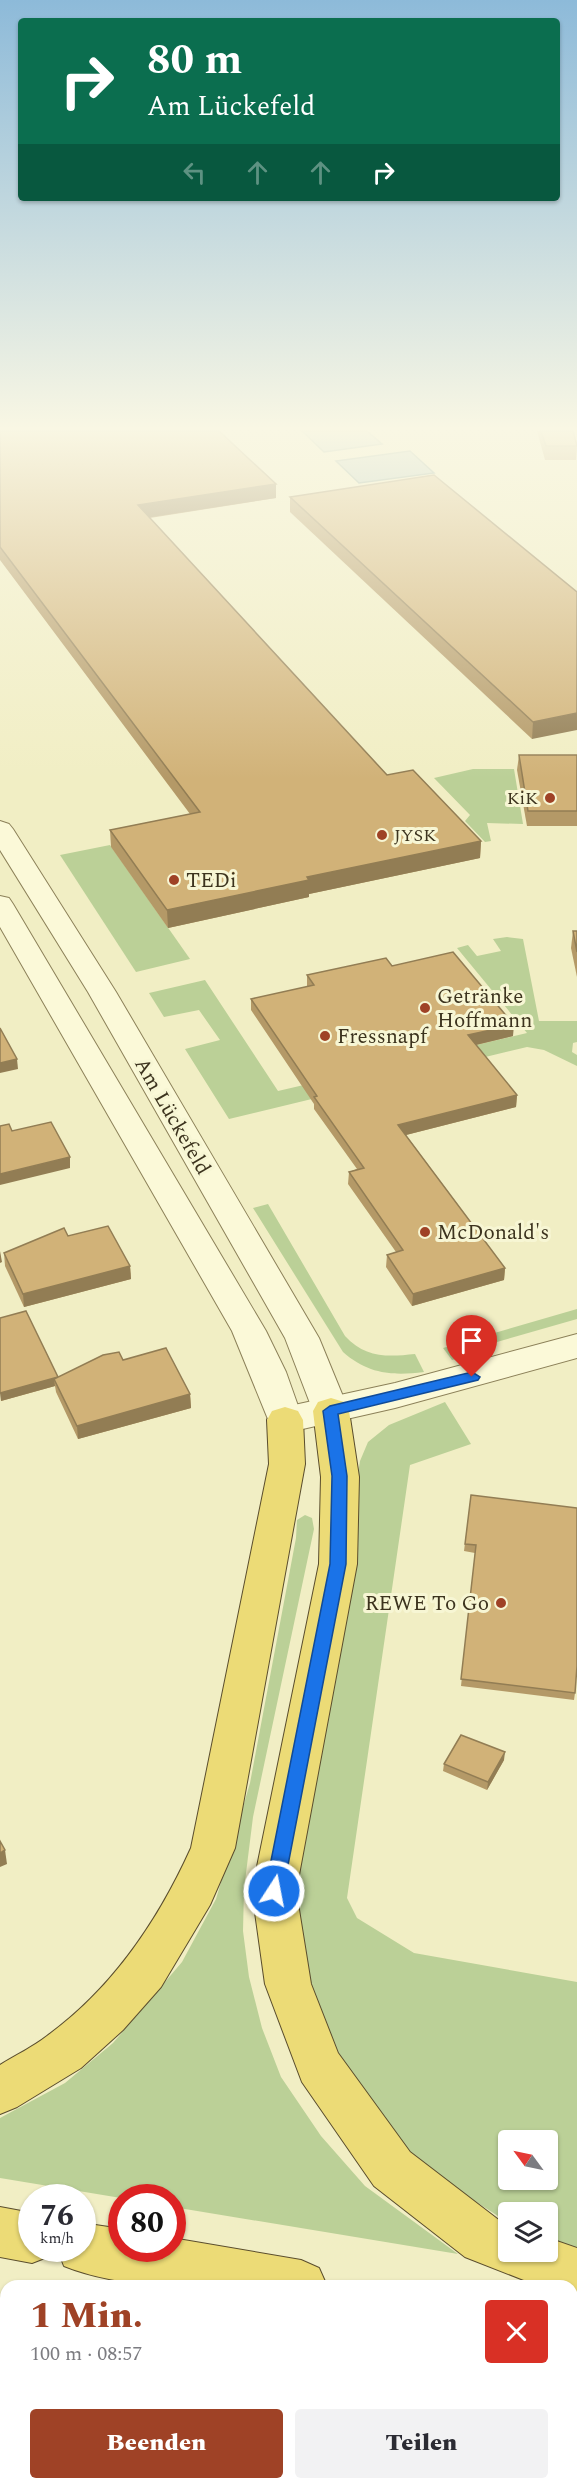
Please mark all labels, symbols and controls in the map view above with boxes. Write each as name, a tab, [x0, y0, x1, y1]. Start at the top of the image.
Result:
text: 80 m	[147, 29, 242, 92]
icon: right	[48, 42, 126, 120]
text: Am Lückefeld	[147, 86, 315, 128]
icon: left	[178, 156, 211, 189]
icon: ahead	[241, 156, 274, 189]
icon: ahead	[304, 156, 337, 189]
icon: right	[367, 156, 400, 189]
place label: KiK	[507, 785, 538, 812]
marker: KiK	[543, 791, 557, 805]
place label: JYSK	[394, 822, 436, 849]
marker: JYSK	[375, 828, 389, 842]
place label: TEDi	[186, 865, 237, 897]
marker: TEDi	[167, 873, 181, 887]
place label: Getränke Hoffmann	[437, 981, 532, 1037]
marker: Getränke Hoffmann	[418, 1001, 432, 1015]
place label: Fressnapf	[337, 1021, 429, 1053]
marker: Fressnapf	[318, 1029, 332, 1043]
street label: Am Lückefeld	[126, 1052, 219, 1181]
place label: McDonald's	[437, 1217, 549, 1249]
marker: McDonald's	[418, 1225, 432, 1239]
pin	[446, 1315, 497, 1377]
icon: arrive	[455, 1324, 488, 1357]
place label: REWE To Go	[365, 1588, 489, 1620]
marker: REWE To Go	[494, 1596, 508, 1610]
position arrow	[242, 1859, 306, 1923]
north arrow	[498, 2130, 558, 2190]
map controls	[498, 2130, 558, 2262]
speed limit sign: 80	[108, 2184, 186, 2262]
text: 76	[40, 2193, 74, 2239]
button: layers	[498, 2202, 558, 2262]
text: km/h	[40, 2227, 74, 2250]
text: 1 Min.	[30, 2289, 143, 2344]
button: close	[485, 2300, 548, 2363]
text: 100 m · 08:57	[30, 2339, 142, 2369]
button: Beenden	[30, 2409, 283, 2478]
button: Teilen	[295, 2409, 548, 2478]

